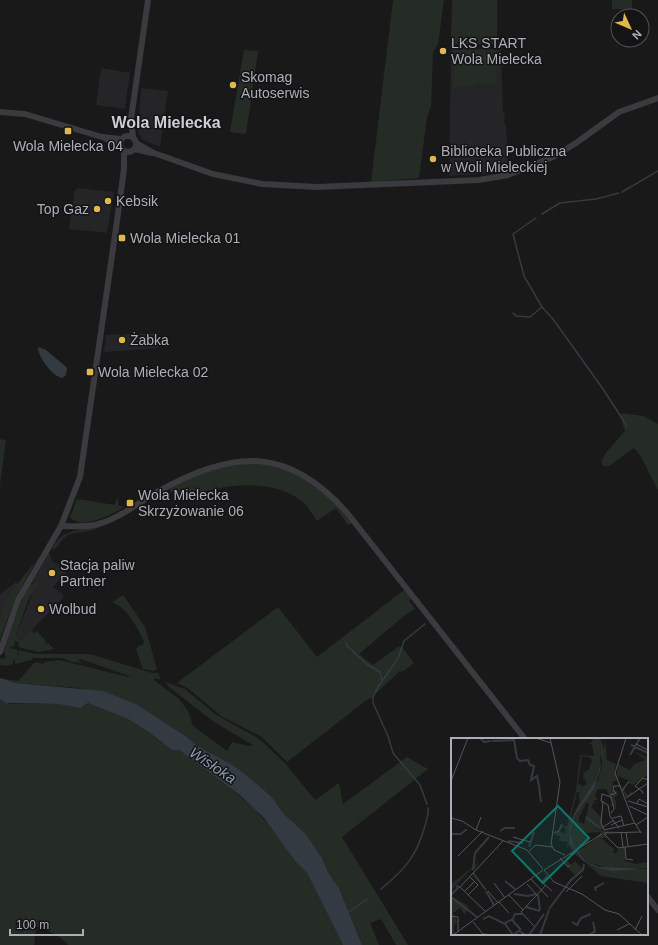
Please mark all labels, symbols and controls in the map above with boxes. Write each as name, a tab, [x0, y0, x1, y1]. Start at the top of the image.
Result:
north arrow	[610, 8, 650, 48]
text: N	[630, 28, 644, 42]
place label: LKS START Wola Mielecka	[451, 35, 542, 67]
marker: LKS START Wola Mielecka	[438, 46, 448, 56]
place label: Skomag Autoserwis	[241, 69, 309, 101]
marker: Skomag Autoserwis	[228, 80, 238, 90]
district label: Wola Mielecka	[111, 114, 221, 131]
marker: Wola Mielecka 04	[63, 126, 73, 136]
place label: Wola Mielecka 04	[13, 138, 123, 154]
place label: Biblioteka Publiczna w Woli Mieleckiej	[440, 143, 567, 175]
marker: Biblioteka Publiczna w Woli Mieleckiej	[428, 154, 438, 164]
place label: Kebsik	[116, 193, 159, 209]
marker: Kebsik	[103, 196, 113, 206]
place label: Top Gaz	[37, 201, 89, 217]
marker: Top Gaz	[92, 204, 102, 214]
place label: Wola Mielecka 01	[130, 230, 240, 246]
marker: Wola Mielecka 01	[117, 233, 127, 243]
place label: Żabka	[130, 331, 169, 348]
marker: Żabka	[117, 335, 127, 345]
place label: Wola Mielecka 02	[98, 364, 208, 380]
marker: Wola Mielecka 02	[85, 367, 95, 377]
place label: Wola Mielecka Skrzyżowanie 06	[138, 487, 244, 519]
marker: Wola Mielecka Skrzyżowanie 06	[125, 498, 135, 508]
place label: Stacja paliw Partner	[60, 557, 136, 589]
marker: Stacja paliw Partner	[47, 568, 57, 578]
place label: Wolbud	[49, 601, 96, 617]
marker: Wolbud	[36, 604, 46, 614]
inset map	[451, 738, 648, 935]
water label: Wisłoka	[187, 743, 239, 787]
scale bar	[10, 911, 83, 937]
text: 100 m	[16, 918, 49, 932]

